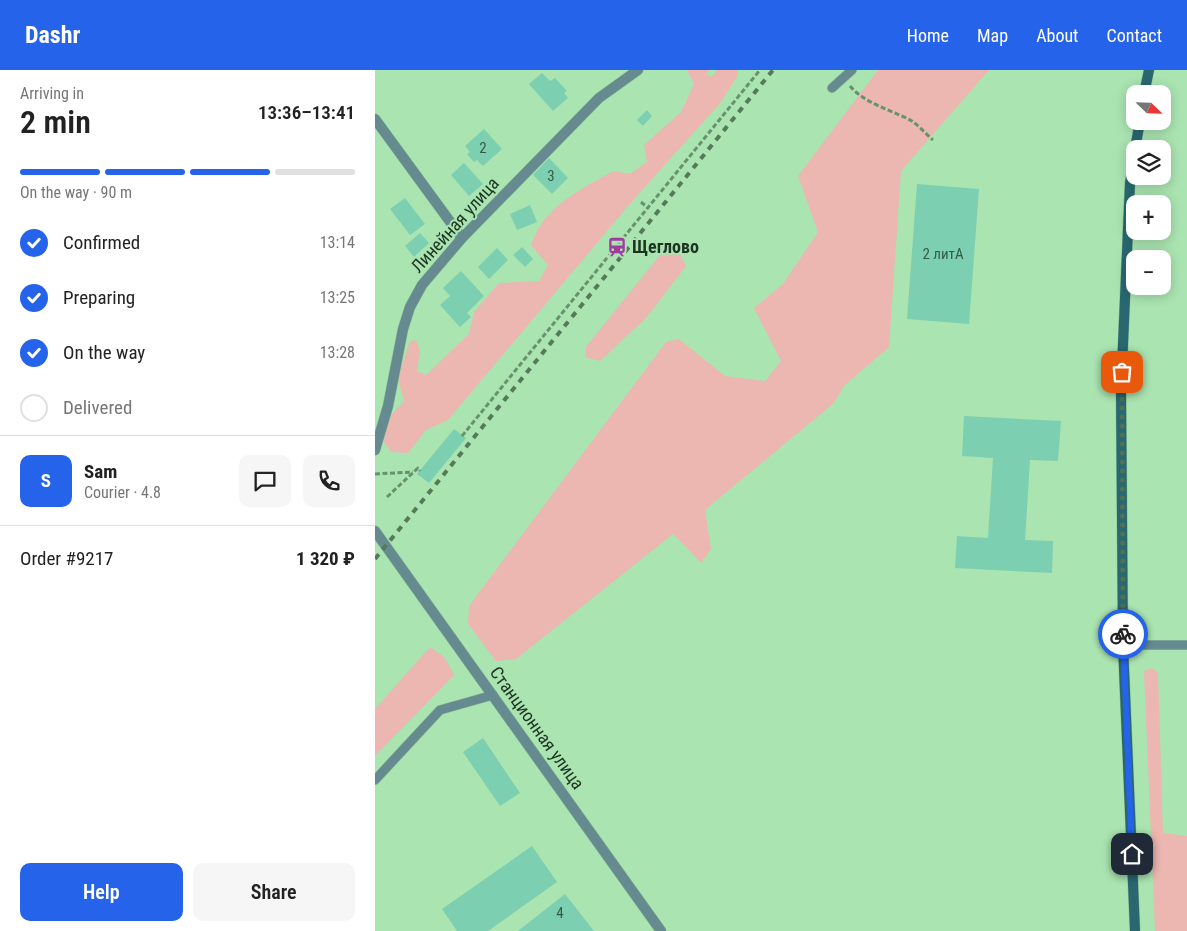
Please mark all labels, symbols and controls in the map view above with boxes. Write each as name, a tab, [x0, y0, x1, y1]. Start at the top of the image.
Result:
text: Dashr	[25, 21, 81, 49]
text: Home	[907, 25, 949, 46]
text: Map	[977, 25, 1008, 46]
text: About	[1036, 25, 1078, 46]
text: Contact	[1106, 25, 1162, 46]
text: Arriving in	[20, 84, 84, 103]
north arrow	[1126, 85, 1171, 130]
map controls	[1126, 85, 1171, 295]
text: 13:36–13:41	[258, 101, 355, 124]
text: 2 min	[20, 103, 91, 141]
house number: 2	[479, 139, 487, 157]
button: layers	[1126, 140, 1171, 185]
house number: 3	[547, 167, 555, 185]
street label: Линейная улица	[406, 173, 503, 277]
text: On the way · 90 m	[20, 183, 132, 202]
button: +	[1126, 195, 1171, 240]
icon: check	[20, 229, 48, 257]
text: Confirmed	[63, 231, 140, 254]
text: 13:14	[320, 233, 355, 252]
station icon: Щеглово	[606, 236, 628, 258]
place label: Щеглово	[632, 236, 699, 257]
house number: 2 литА	[922, 245, 964, 263]
button: −	[1126, 250, 1171, 295]
icon: check	[20, 284, 48, 312]
text: Preparing	[63, 286, 135, 309]
text: 13:25	[320, 288, 355, 307]
icon: check	[20, 339, 48, 367]
text: On the way	[63, 341, 145, 364]
text: 13:28	[320, 343, 355, 362]
pin	[1101, 351, 1143, 393]
icon: bag	[1108, 358, 1136, 386]
text: Delivered	[63, 396, 132, 419]
button: chat	[239, 455, 291, 507]
button: phone	[303, 455, 355, 507]
text: Sam	[84, 460, 117, 483]
text: S	[41, 469, 51, 492]
text: Courier · 4.8	[84, 483, 161, 502]
text: Order #9217	[20, 547, 113, 570]
text: 1 320 ₽	[296, 547, 355, 570]
courier	[1098, 609, 1148, 659]
icon: bike	[1109, 620, 1137, 648]
street label: Станционная улица	[486, 662, 589, 793]
pin	[1111, 833, 1153, 875]
icon: home	[1118, 840, 1146, 868]
button: Help	[20, 863, 183, 921]
button: Share	[193, 863, 355, 921]
house number: 4	[556, 904, 564, 922]

